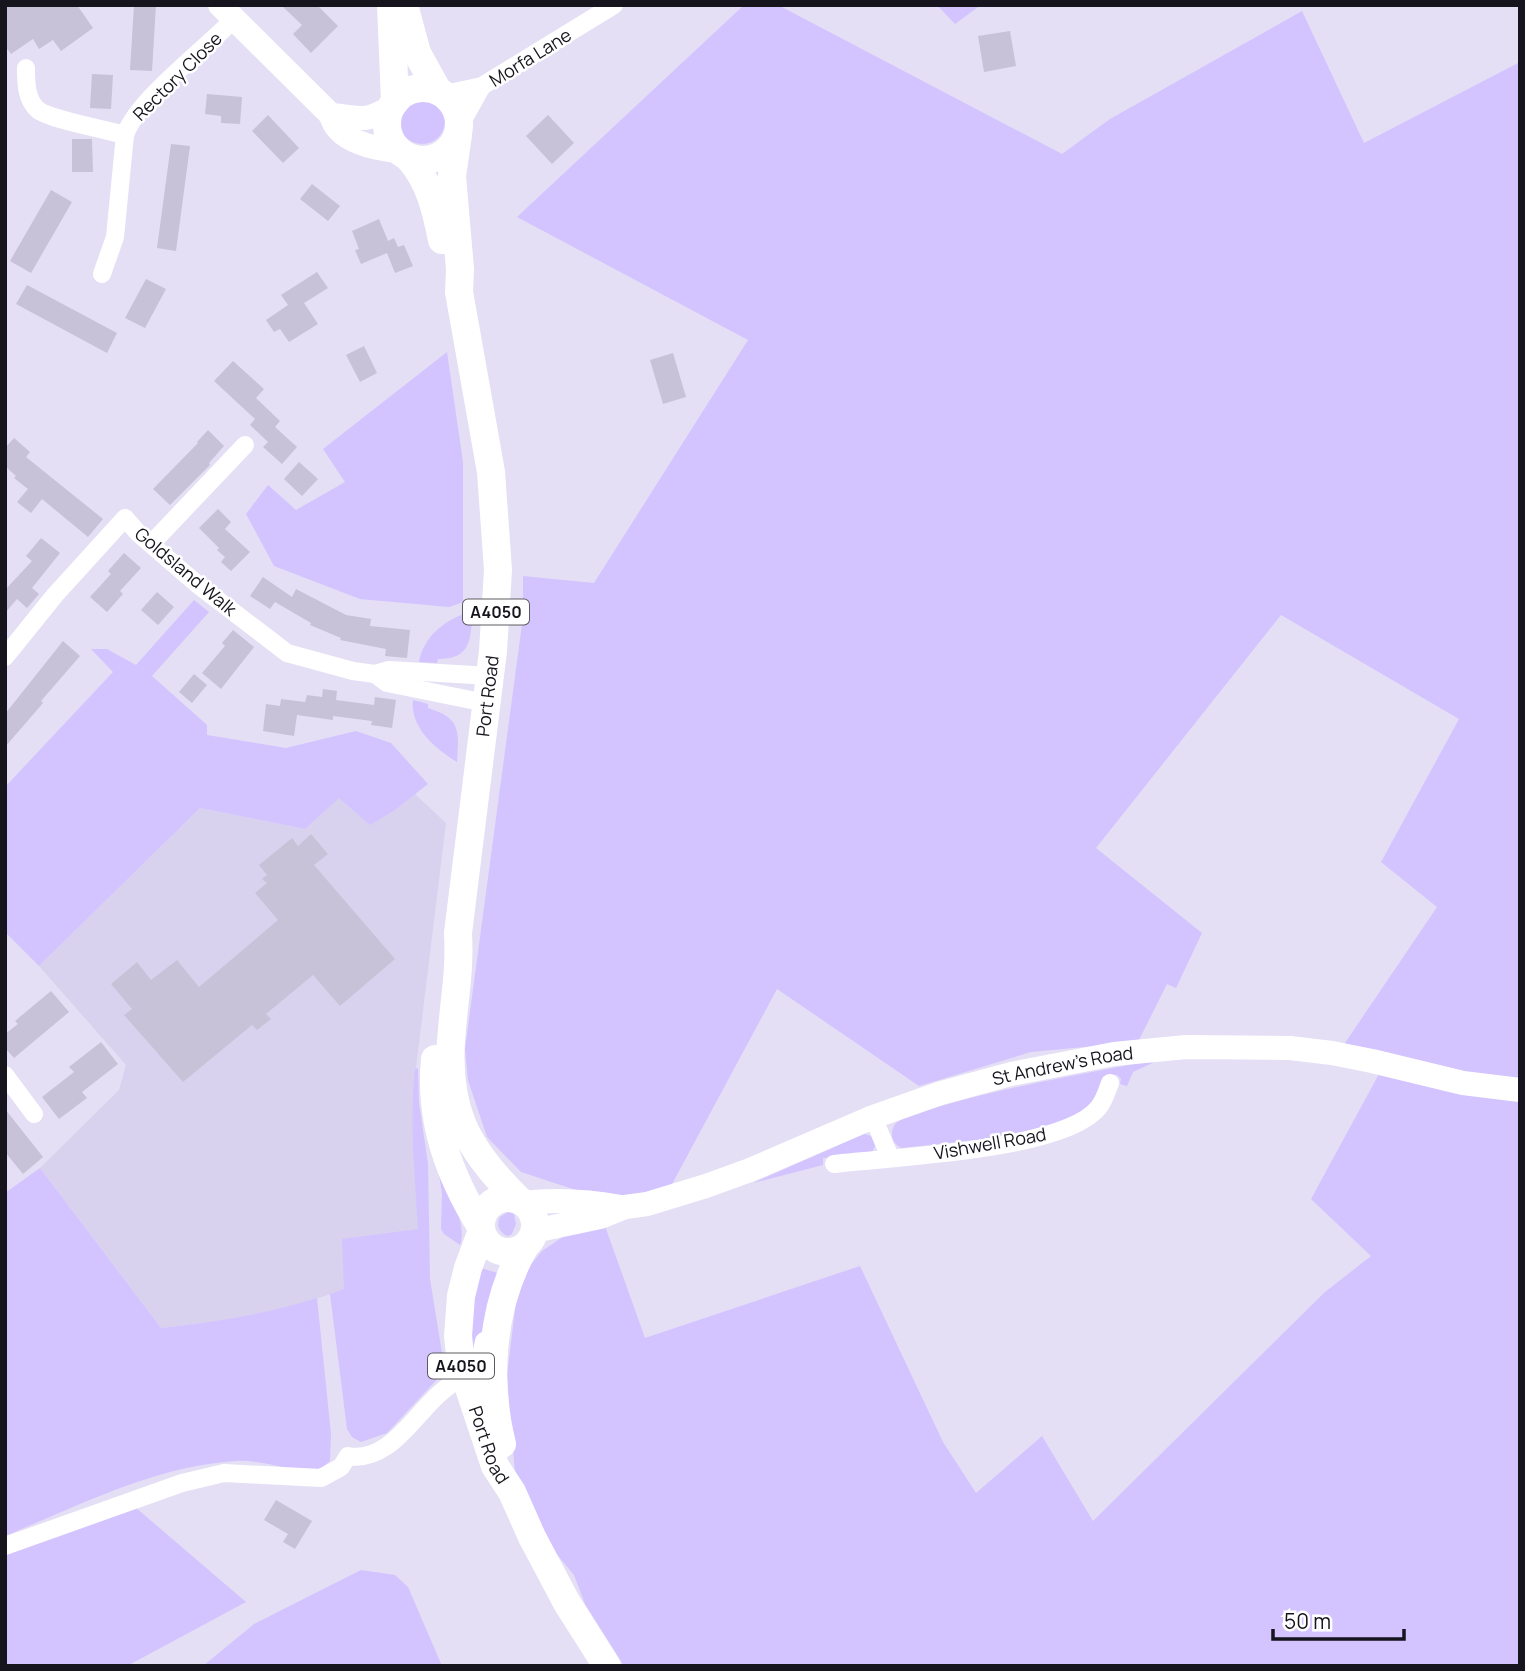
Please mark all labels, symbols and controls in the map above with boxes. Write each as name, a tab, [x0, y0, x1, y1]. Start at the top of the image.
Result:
street label: Morfa Lane	[484, 22, 576, 92]
street label: Rectory Close	[127, 26, 227, 126]
street label: Goldsland Walk	[130, 521, 243, 621]
road number: A4050	[463, 600, 529, 624]
street label: Port Road	[470, 654, 504, 738]
street label: St Andrew's Road	[989, 1040, 1134, 1091]
street label: Vishwell Road	[932, 1121, 1048, 1165]
road number: A4050	[428, 1354, 494, 1378]
street label: Port Road	[464, 1403, 515, 1488]
scale bar	[1273, 1598, 1404, 1642]
text: 50 m	[1284, 1607, 1331, 1635]

